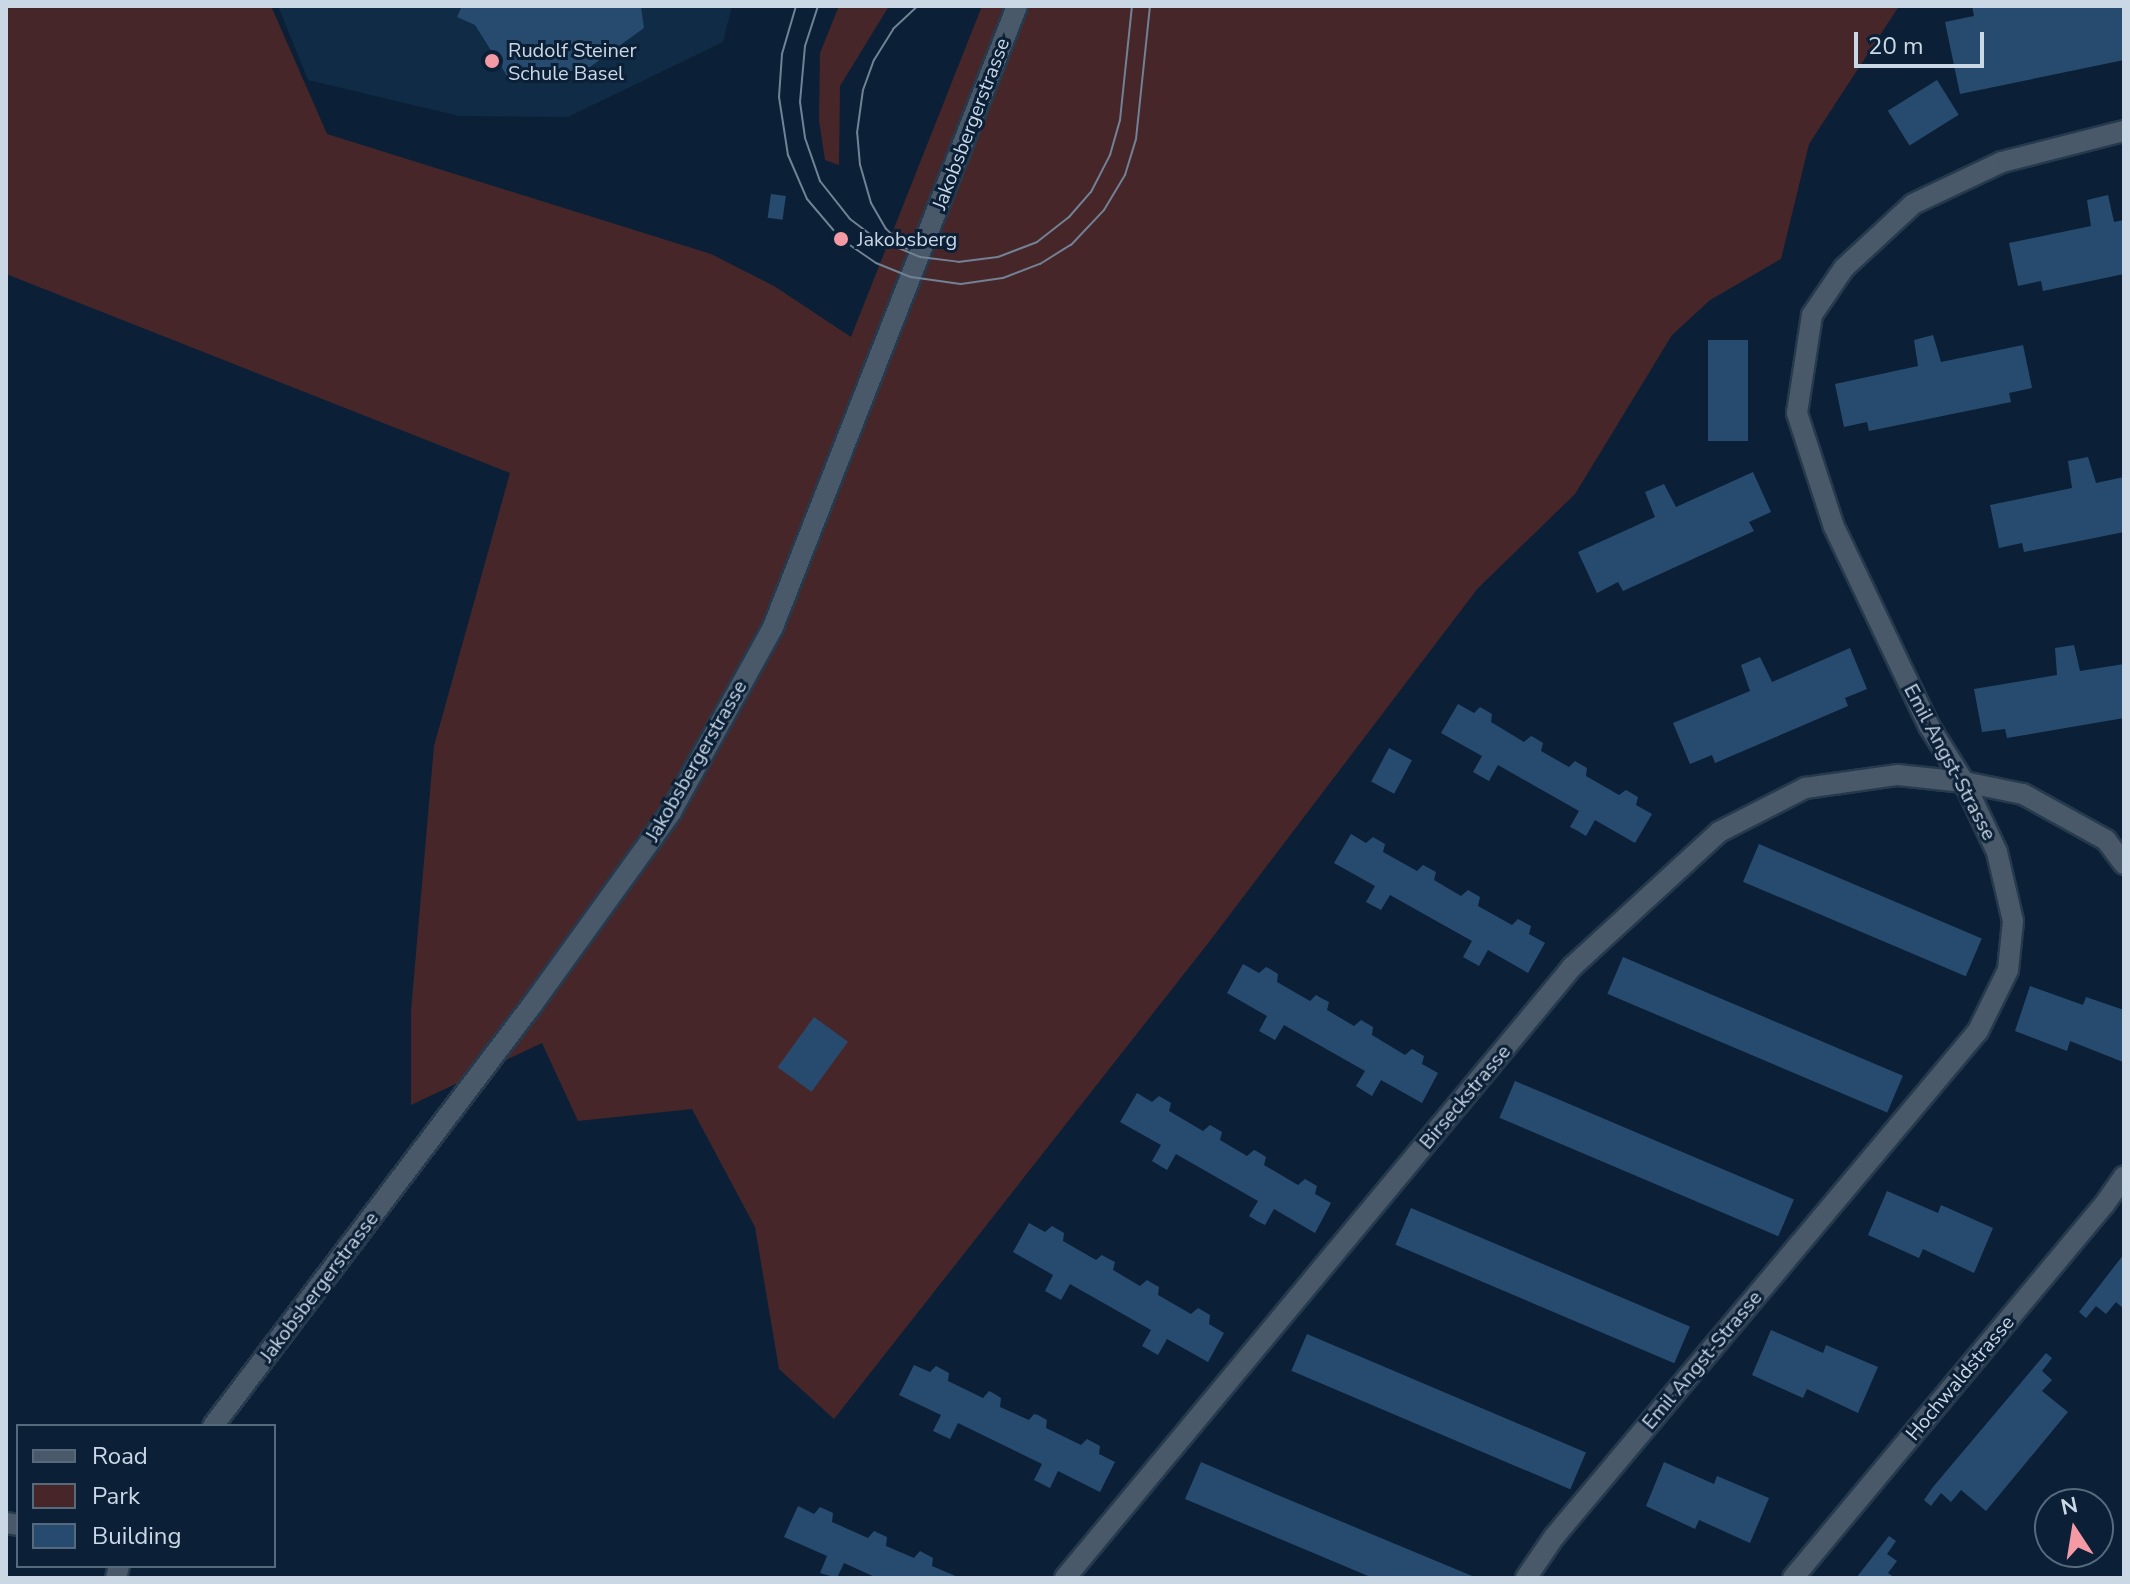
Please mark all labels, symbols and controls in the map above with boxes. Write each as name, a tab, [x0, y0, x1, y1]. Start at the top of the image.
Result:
scale bar	[1858, 16, 1988, 66]
text: 20 m	[1868, 30, 1924, 62]
street label: Jakobsbergerstrasse	[927, 35, 1015, 213]
place label: Rudolf Steiner Schule Basel	[508, 38, 637, 85]
marker: Rudolf Steiner Schule Basel	[483, 52, 501, 70]
place label: Jakobsberg	[857, 227, 957, 251]
marker: Jakobsberg	[832, 230, 850, 248]
street label: Jakobsbergerstrasse	[640, 676, 752, 846]
street label: Emil Angst-Strasse	[1899, 680, 2001, 844]
street label: Birseckstrasse	[1414, 1040, 1516, 1154]
street label: Jakobsbergerstrasse	[255, 1207, 383, 1367]
street label: Emil Angst-Strasse	[1637, 1286, 1767, 1434]
street label: Hochwaldstrasse	[1901, 1311, 2019, 1445]
legend	[16, 1424, 276, 1568]
text: Road	[92, 1440, 148, 1472]
text: Park	[92, 1480, 140, 1512]
north arrow	[2034, 1488, 2114, 1568]
text: N	[2058, 1490, 2081, 1523]
text: Building	[92, 1520, 182, 1552]

